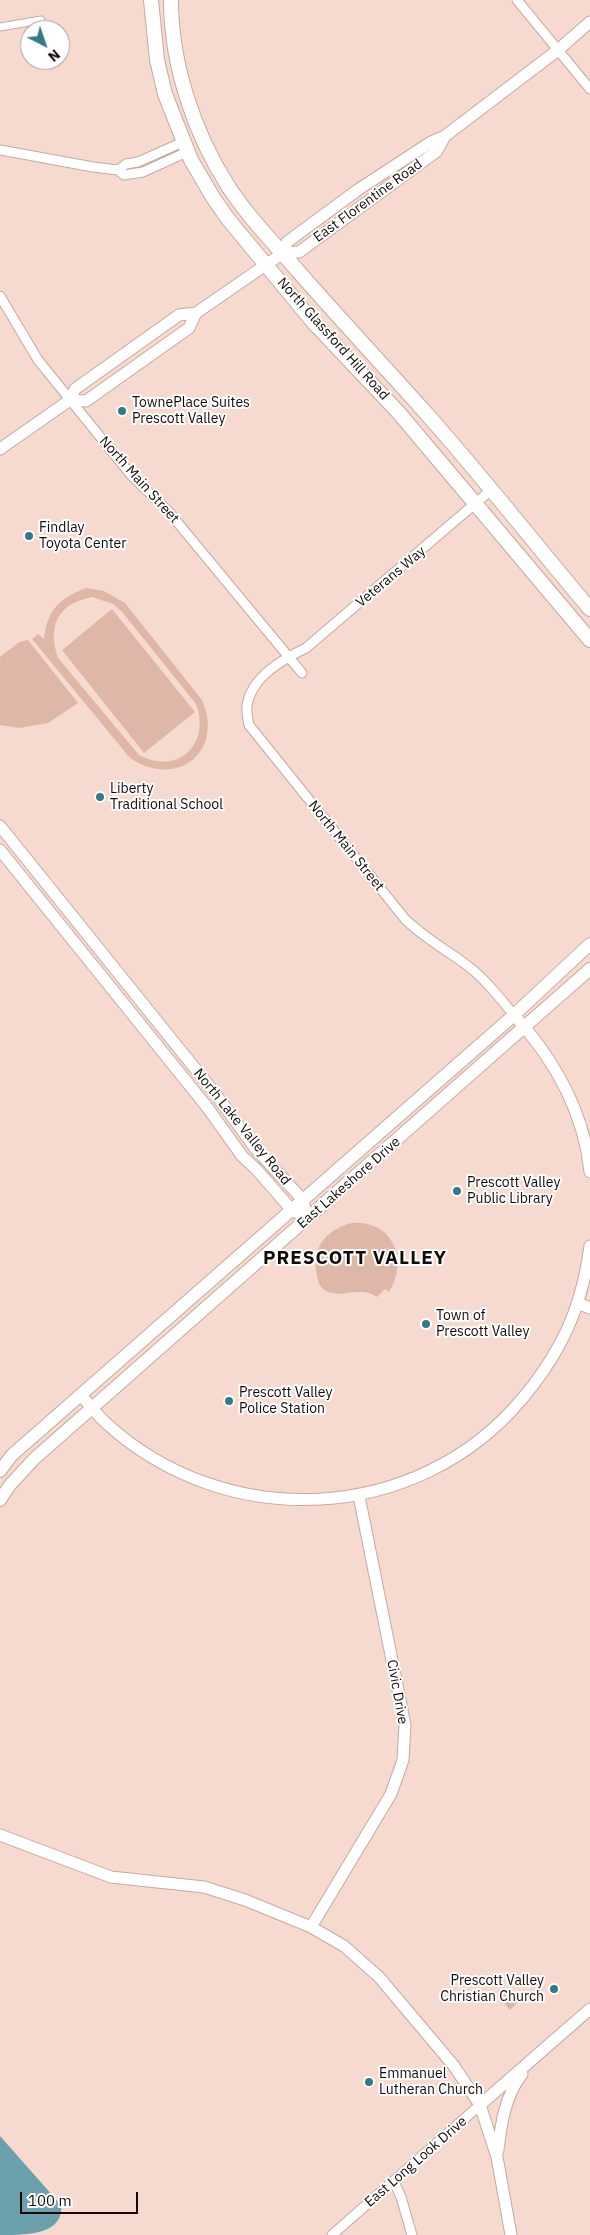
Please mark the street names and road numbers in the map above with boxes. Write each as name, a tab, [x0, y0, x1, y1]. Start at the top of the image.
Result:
street label: East Florentine Road	[310, 156, 426, 246]
street label: North Glassford Hill Road	[274, 274, 392, 404]
street label: North Main Street	[96, 433, 182, 527]
street label: Veterans Way	[353, 543, 429, 611]
street label: North Main Street	[305, 798, 387, 894]
street label: North Lake Valley Road	[190, 1065, 294, 1189]
street label: East Lakeshore Drive	[294, 1134, 404, 1232]
street label: Civic Drive	[383, 1658, 411, 1726]
street label: East Long Look Drive	[362, 2113, 470, 2211]

